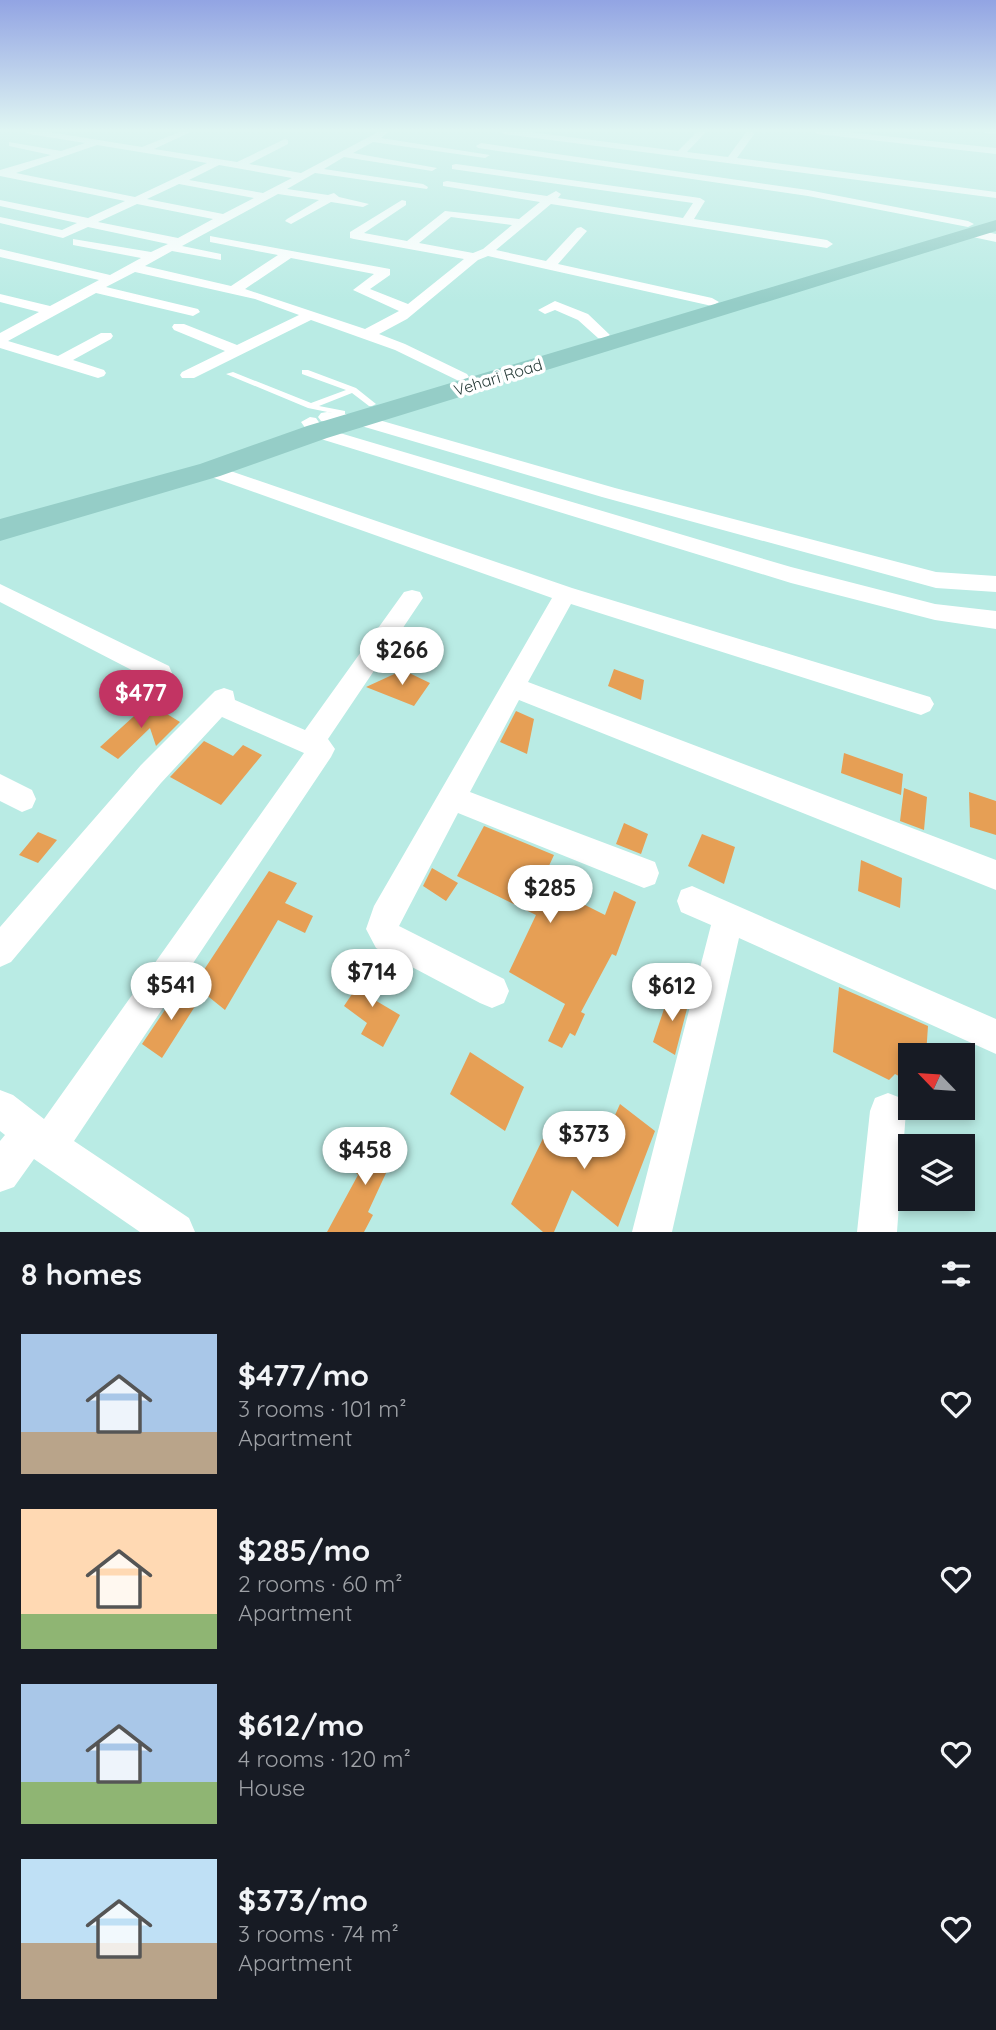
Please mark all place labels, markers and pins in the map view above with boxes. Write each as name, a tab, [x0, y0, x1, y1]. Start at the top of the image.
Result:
pin: $266	[361, 628, 443, 687]
pin: $477	[100, 670, 182, 730]
pin: $285	[509, 866, 591, 925]
pin: $714	[331, 950, 413, 1009]
pin: $541	[130, 962, 212, 1022]
pin: $612	[631, 964, 713, 1023]
pin: $373	[543, 1112, 625, 1171]
pin: $458	[324, 1128, 406, 1187]

